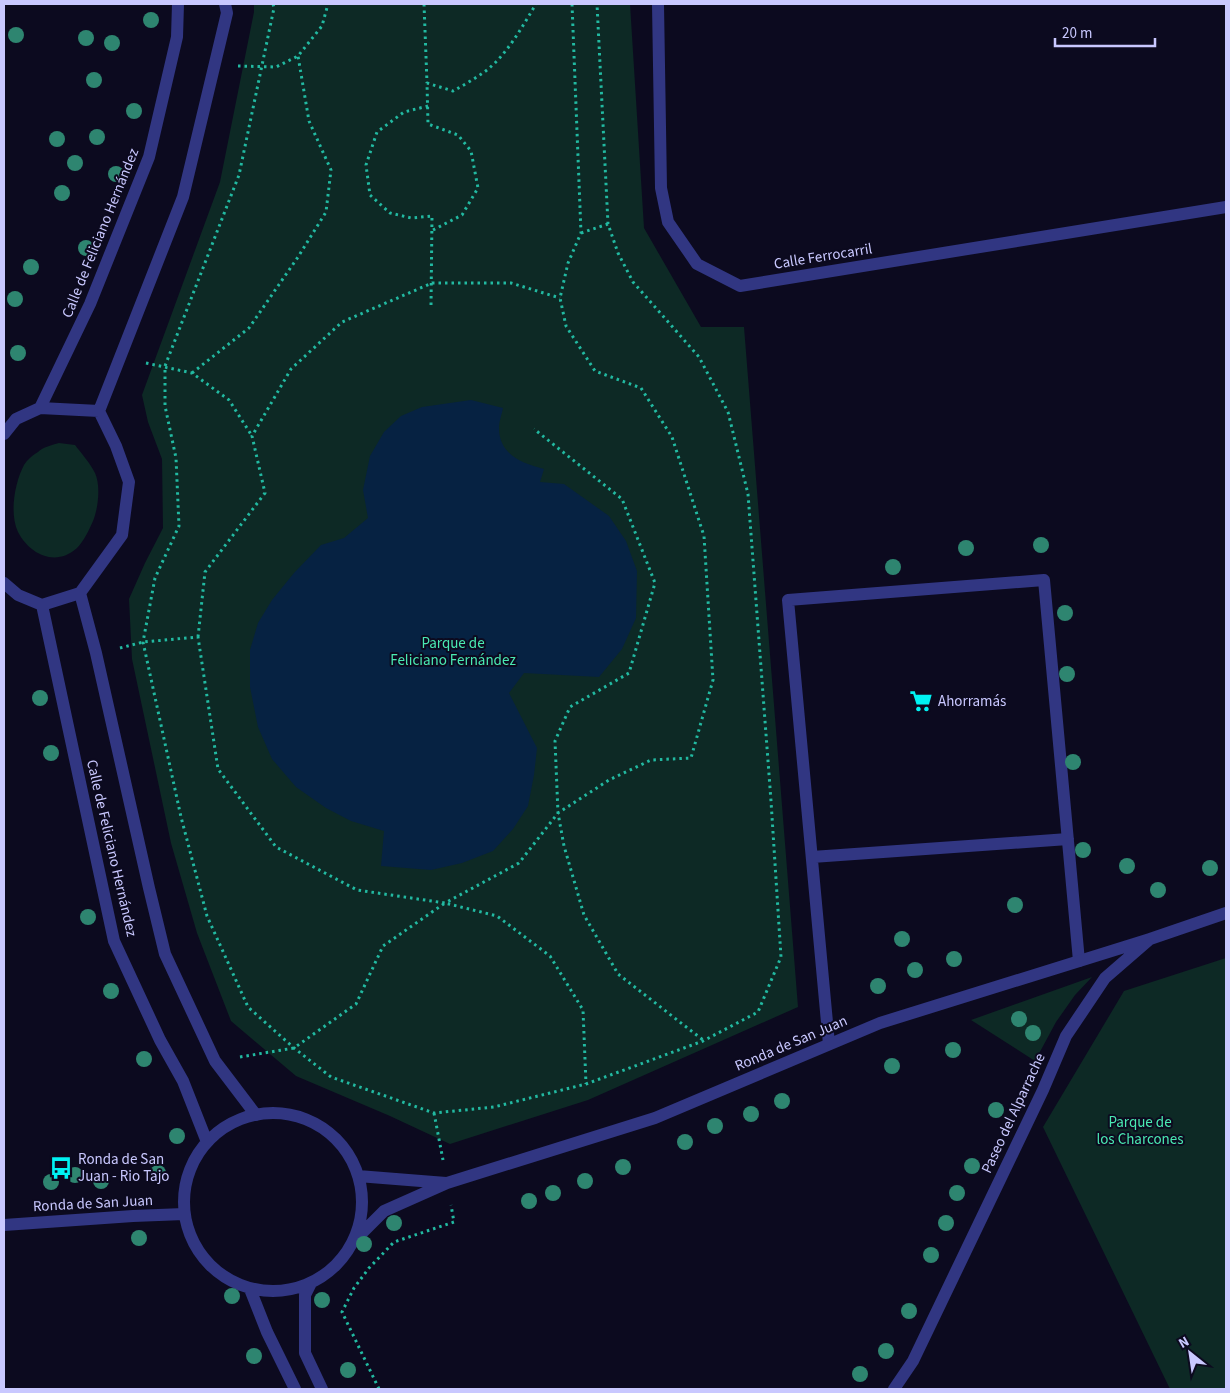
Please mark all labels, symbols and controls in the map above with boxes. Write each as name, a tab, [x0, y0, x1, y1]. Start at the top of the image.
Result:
scale bar	[1055, 15, 1155, 47]
text: 20 m	[1062, 23, 1092, 44]
street label: Calle de Feliciano Hernández	[57, 145, 144, 321]
street label: Calle Ferrocarril	[772, 238, 874, 275]
park label: Parque de Feliciano Fernández	[390, 633, 516, 671]
supermarket icon: Ahorramás	[908, 688, 934, 714]
place label: Ahorramás	[938, 691, 1006, 712]
street label: Calle de Feliciano Hernández	[81, 758, 142, 939]
street label: Ronda de San Juan	[732, 1010, 851, 1077]
street label: Paseo del Alparrache	[976, 1050, 1051, 1177]
park label: Parque de los Charcones	[1096, 1112, 1184, 1150]
place label: Ronda de San Juan - Rio Tajo	[78, 1149, 169, 1187]
bus stop icon: Ronda de San Juan - Rio Tajo	[48, 1155, 74, 1181]
street label: Ronda de San Juan	[32, 1190, 154, 1217]
north arrow	[1165, 1328, 1215, 1378]
text: N	[1175, 1332, 1193, 1354]

